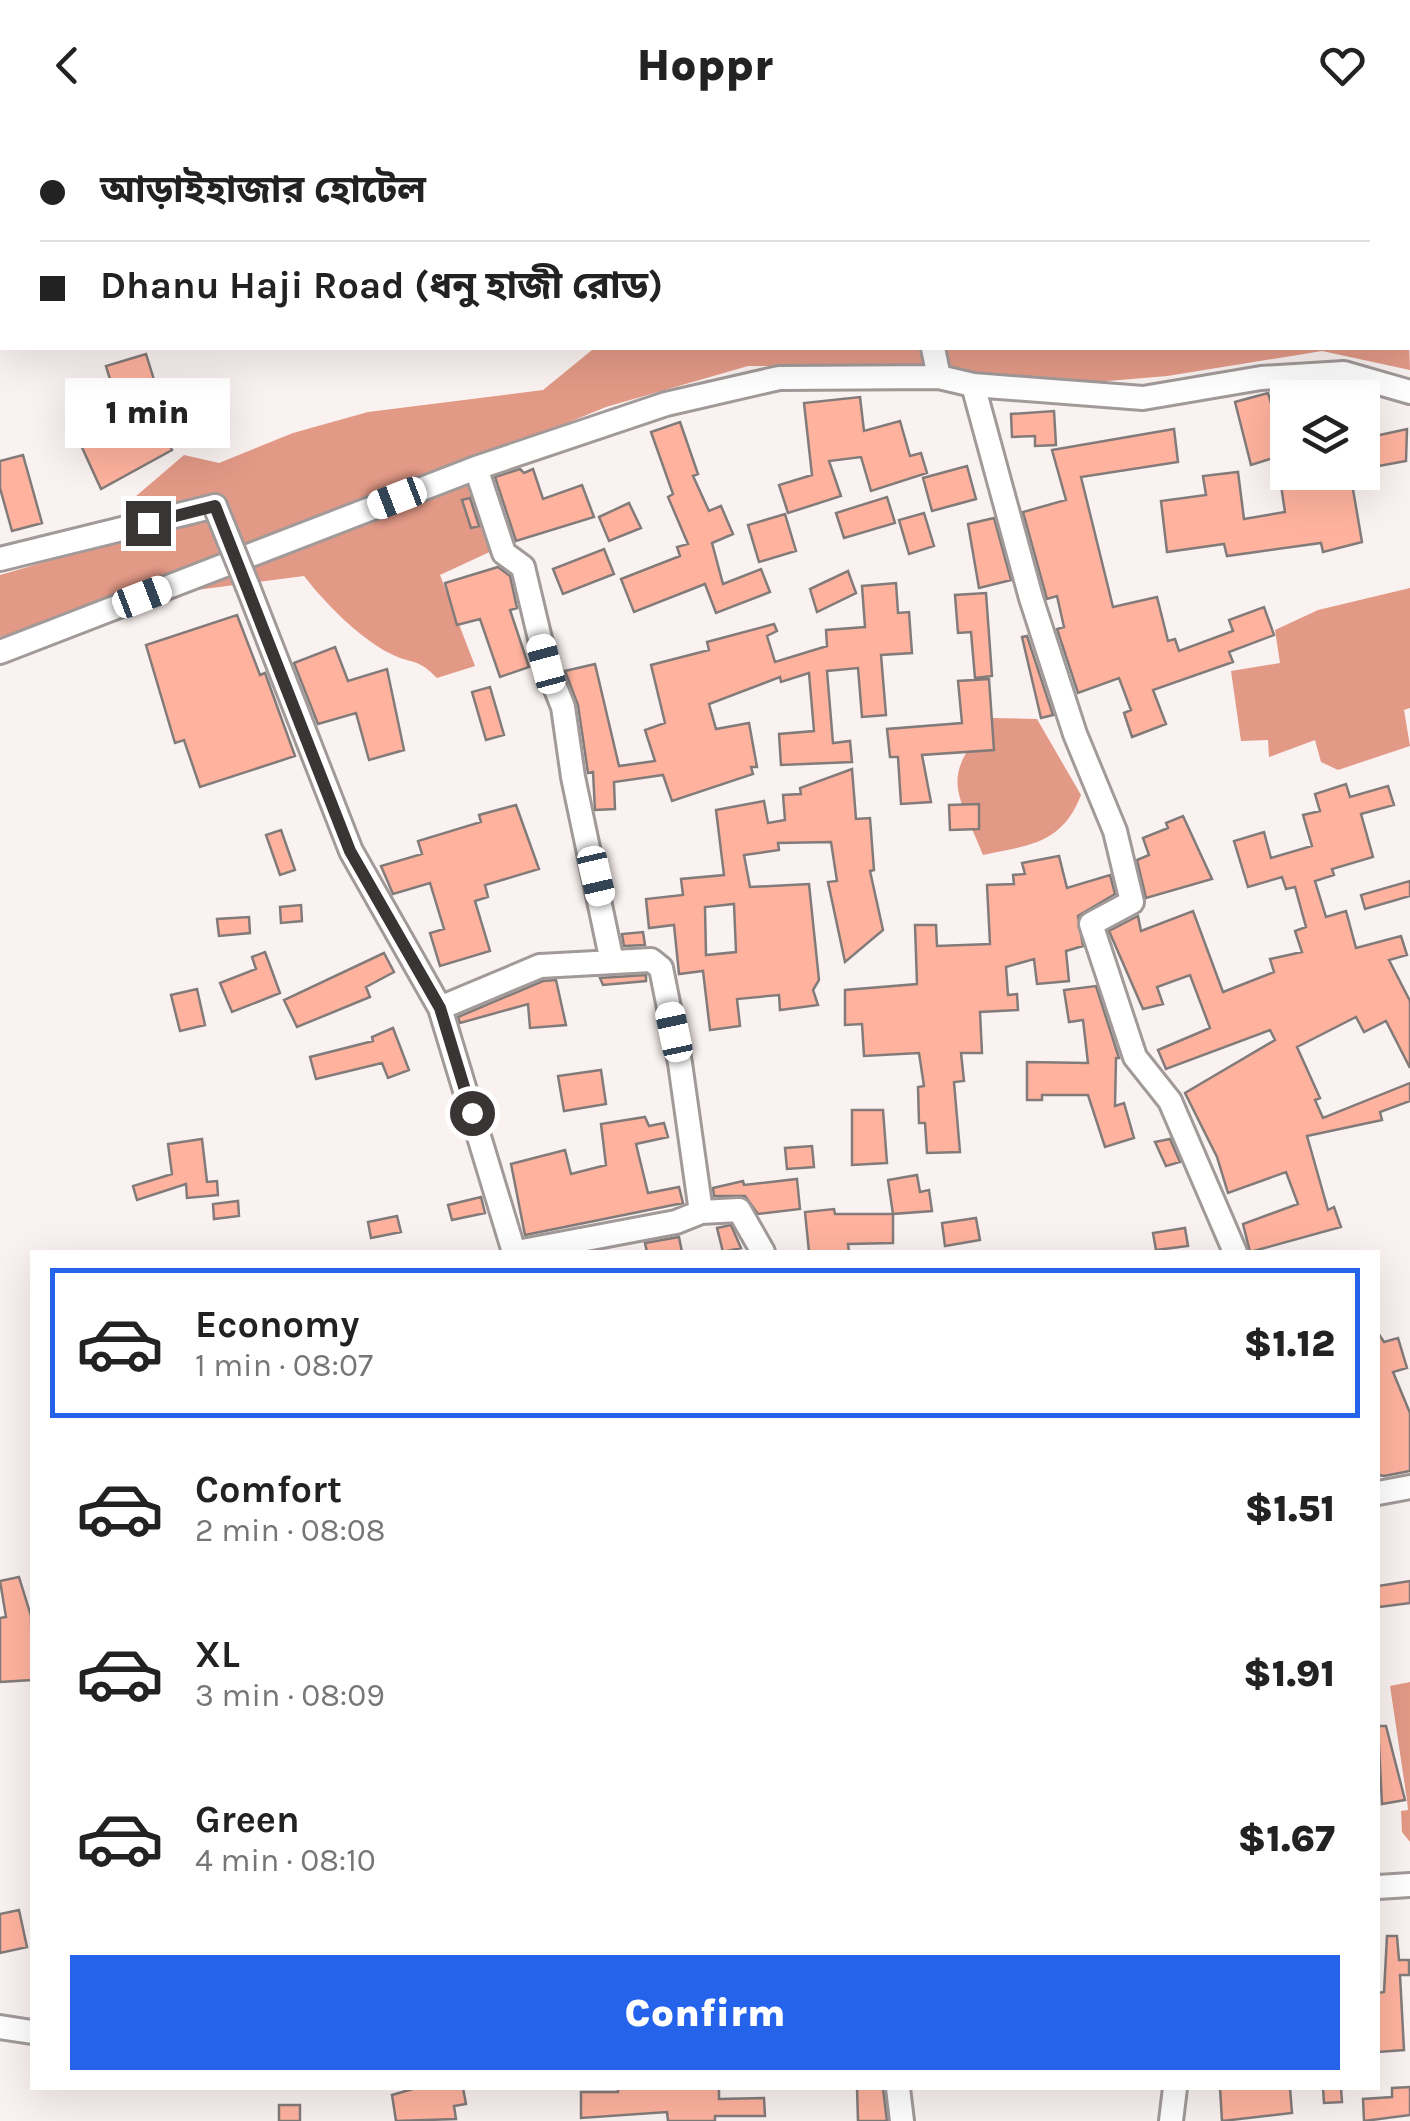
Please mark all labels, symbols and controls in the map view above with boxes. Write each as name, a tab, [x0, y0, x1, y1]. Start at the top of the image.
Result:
icon: back	[40, 38, 95, 93]
icon: heart	[1315, 38, 1370, 93]
text: Hoppr	[637, 39, 773, 91]
text: আড়াইহাজার হোটেল	[100, 167, 426, 212]
text: Dhanu Haji Road (ধনু হাজী রোড)	[100, 263, 663, 308]
callout: 1 min	[66, 378, 230, 448]
map controls	[1270, 380, 1380, 490]
button: layers	[1270, 380, 1380, 490]
text: 1 min	[106, 394, 189, 431]
car	[364, 473, 430, 523]
route end	[126, 501, 171, 546]
car	[109, 572, 175, 622]
car	[524, 631, 568, 697]
car	[575, 843, 617, 909]
car	[653, 1000, 695, 1064]
route start	[450, 1091, 495, 1136]
icon: car	[75, 1298, 165, 1388]
text: Economy	[195, 1302, 359, 1347]
text: $1.12	[1244, 1321, 1335, 1366]
text: 1 min · 08:07	[195, 1347, 373, 1384]
icon: car	[75, 1463, 165, 1553]
text: Comfort	[195, 1467, 342, 1512]
text: $1.51	[1245, 1486, 1335, 1531]
text: 2 min · 08:08	[195, 1512, 386, 1549]
icon: car	[75, 1628, 165, 1718]
text: XL	[195, 1632, 240, 1677]
text: $1.91	[1243, 1651, 1335, 1696]
text: 3 min · 08:09	[195, 1677, 385, 1714]
icon: car	[75, 1793, 165, 1883]
text: Green	[195, 1797, 300, 1842]
text: $1.67	[1238, 1816, 1335, 1861]
text: 4 min · 08:10	[195, 1842, 376, 1879]
button: Confirm	[70, 1955, 1340, 2070]

